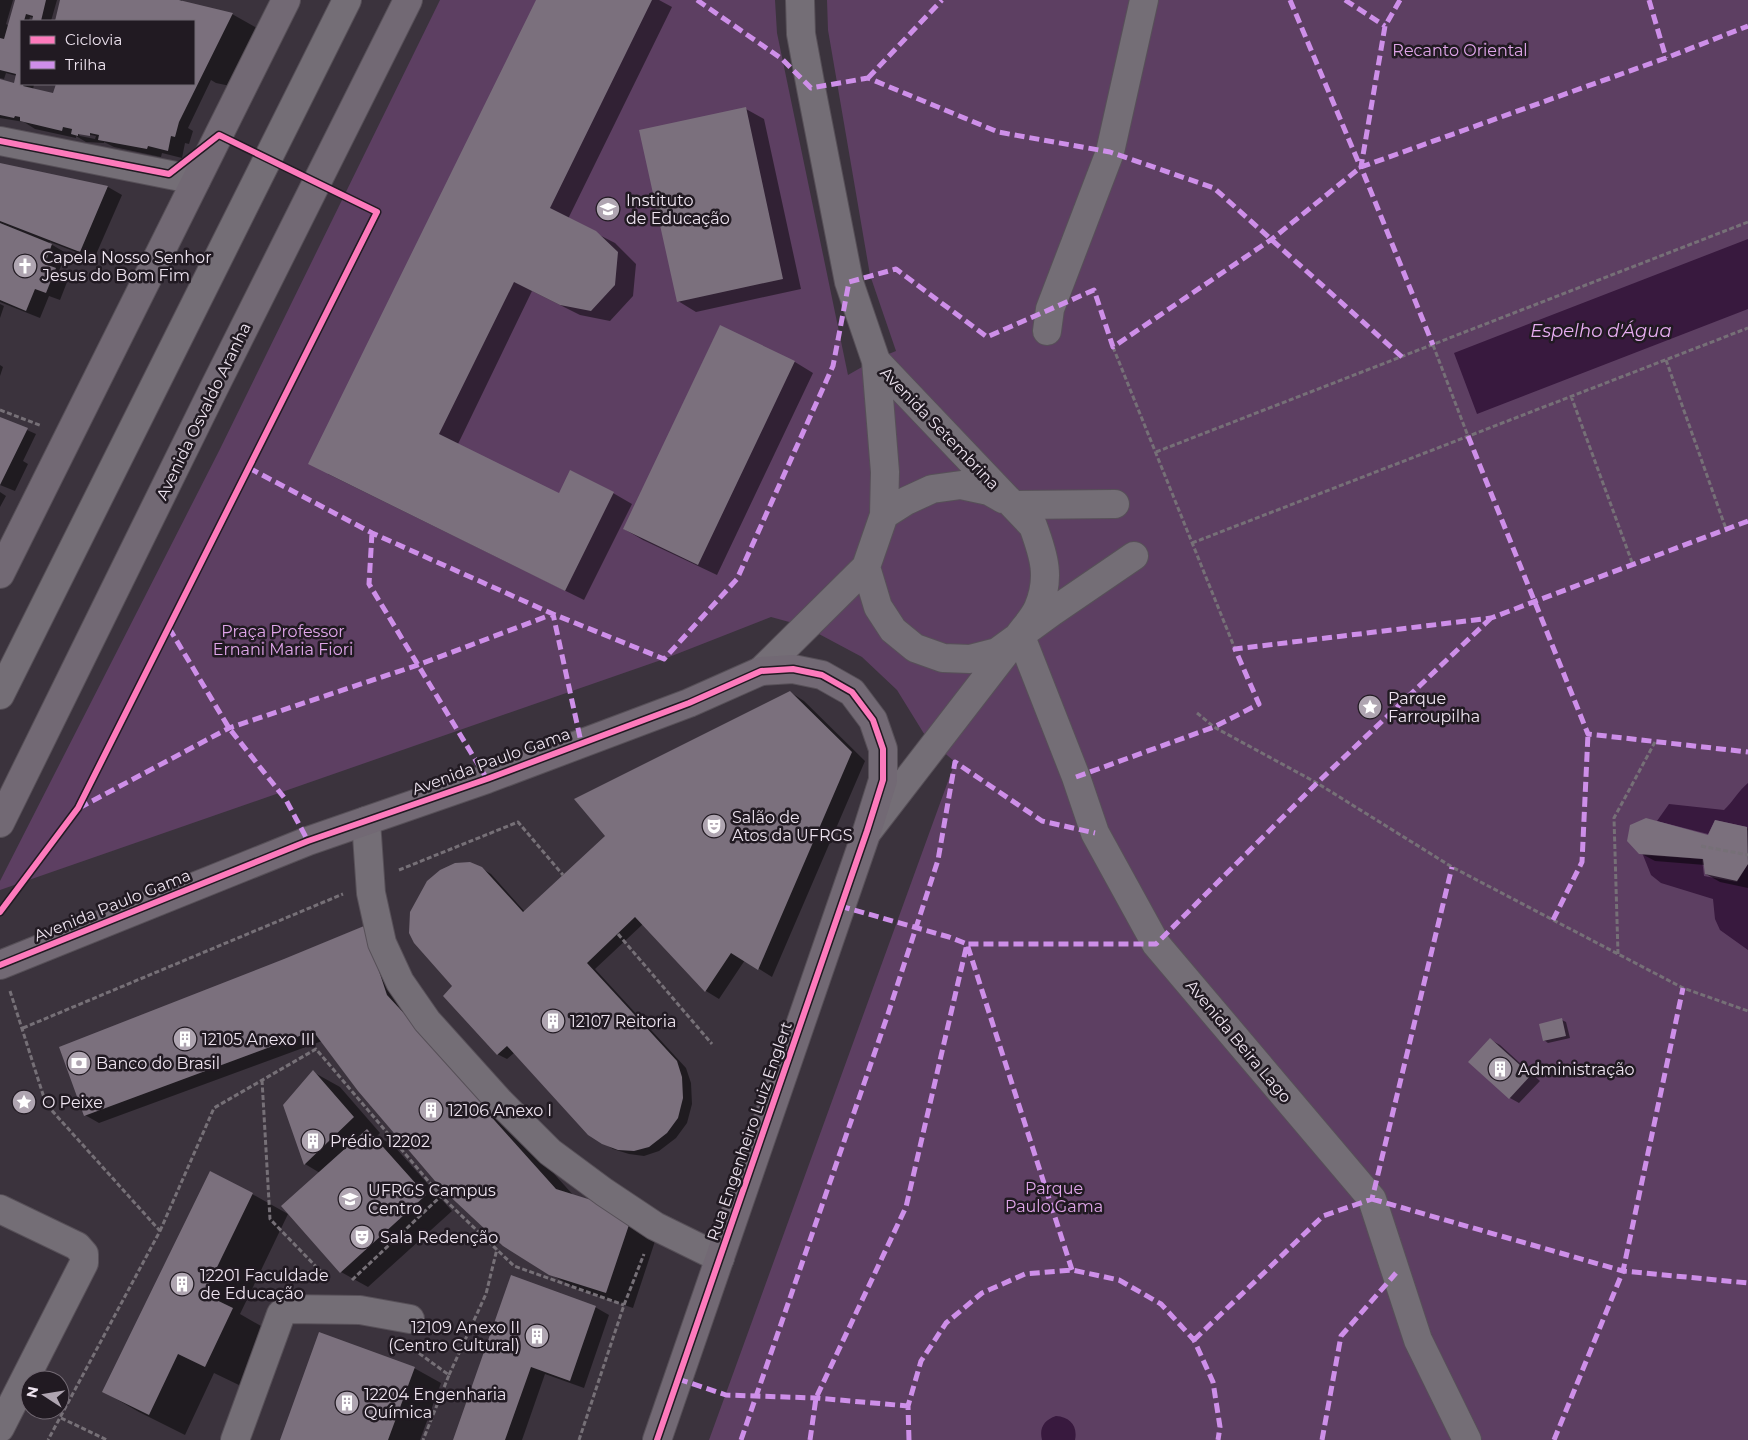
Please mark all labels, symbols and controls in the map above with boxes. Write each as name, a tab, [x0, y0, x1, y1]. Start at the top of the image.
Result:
legend	[20, 20, 195, 85]
text: Ciclovia	[65, 30, 122, 49]
park label: Recanto Oriental	[1392, 41, 1528, 60]
text: Trilha	[65, 55, 106, 74]
place label: Instituto de Educação	[626, 191, 730, 228]
school or university icon: Instituto de Educação	[595, 196, 621, 222]
place label: Capela Nosso Senhor Jesus do Bom Fim	[41, 248, 212, 285]
church icon: Capela Nosso Senhor Jesus do Bom Fim	[12, 253, 38, 279]
street label: Avenida Osvaldo Aranha	[152, 320, 255, 503]
water label: Espelho d'Água	[1530, 320, 1672, 342]
street label: Avenida Setembrina	[876, 363, 1003, 493]
park label: Praça Professor Ernani Maria Fiori	[213, 622, 353, 659]
place label: Parque Farroupilha	[1388, 689, 1480, 726]
place icon: Parque Farroupilha	[1357, 694, 1383, 720]
street label: Avenida Paulo Gama	[409, 724, 573, 799]
place label: Salão de Atos da UFRGS	[732, 808, 853, 845]
theatre icon: Salão de Atos da UFRGS	[701, 813, 727, 839]
street label: Avenida Paulo Gama	[31, 865, 193, 946]
street label: Avenida Beira Lago	[1182, 976, 1295, 1106]
building icon: 12107 Reitoria	[540, 1008, 566, 1034]
place label: 12107 Reitoria	[570, 1012, 676, 1031]
street label: Rua Engenheiro Luiz Englert	[703, 1019, 796, 1243]
building icon: 12105 Anexo III	[172, 1026, 198, 1052]
place label: 12105 Anexo III	[202, 1030, 315, 1049]
bank icon: Banco do Brasil	[66, 1050, 92, 1076]
place label: Banco do Brasil	[96, 1054, 220, 1073]
building icon: Administração	[1487, 1056, 1513, 1082]
place label: Administração	[1518, 1060, 1635, 1079]
place icon: O Peixe	[11, 1089, 37, 1115]
place label: O Peixe	[42, 1093, 103, 1112]
building icon: 12106 Anexo I	[418, 1097, 444, 1123]
place label: 12106 Anexo I	[448, 1101, 552, 1120]
building icon: Prédio 12202	[300, 1128, 326, 1154]
place label: Prédio 12202	[330, 1132, 430, 1151]
park label: Parque Paulo Gama	[1005, 1179, 1103, 1216]
place label: UFRGS Campus Centro	[368, 1181, 496, 1218]
school or university icon: UFRGS Campus Centro	[337, 1186, 363, 1212]
theatre icon: Sala Redenção	[349, 1224, 375, 1250]
place label: Sala Redenção	[380, 1228, 498, 1247]
place label: 12201 Faculdade de Educação	[200, 1266, 329, 1303]
building icon: 12201 Faculdade de Educação	[169, 1271, 195, 1297]
place label: 12109 Anexo II (Centro Cultural)	[388, 1318, 520, 1355]
building icon: 12109 Anexo II (Centro Cultural)	[524, 1323, 550, 1349]
north arrow	[20, 1370, 70, 1420]
text: N	[22, 1385, 42, 1400]
place label: 12204 Engenharia Química	[364, 1385, 507, 1422]
building icon: 12204 Engenharia Química	[334, 1390, 360, 1416]

